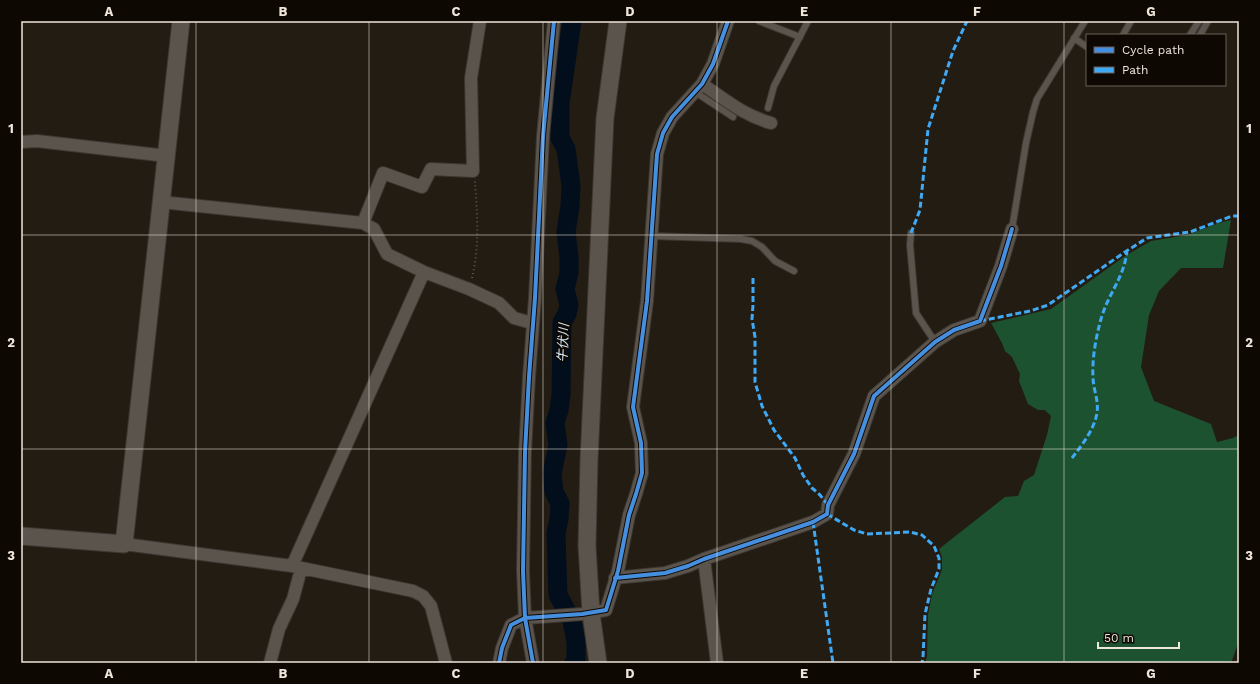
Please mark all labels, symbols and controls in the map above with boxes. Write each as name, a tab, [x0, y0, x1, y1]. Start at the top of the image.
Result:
text: A	[105, 4, 114, 19]
text: B	[279, 4, 288, 19]
text: C	[452, 4, 461, 19]
text: D	[625, 4, 635, 19]
text: E	[800, 4, 808, 19]
text: F	[973, 4, 981, 19]
text: G	[1146, 4, 1156, 19]
legend	[1086, 34, 1226, 86]
text: Cycle path	[1122, 43, 1184, 57]
text: Path	[1122, 63, 1148, 77]
text: 1	[8, 121, 14, 136]
text: 1	[1246, 121, 1252, 136]
water label: 牛伏川	[554, 321, 572, 363]
text: 2	[7, 335, 15, 350]
text: 2	[1245, 335, 1253, 350]
text: 3	[7, 548, 15, 563]
text: 3	[1245, 548, 1253, 563]
scale bar	[1098, 624, 1179, 650]
text: 50 m	[1104, 631, 1134, 645]
text: A	[105, 666, 114, 681]
text: B	[279, 666, 288, 681]
text: C	[452, 666, 461, 681]
text: D	[625, 666, 635, 681]
text: E	[800, 666, 808, 681]
text: F	[973, 666, 981, 681]
text: G	[1146, 666, 1156, 681]

